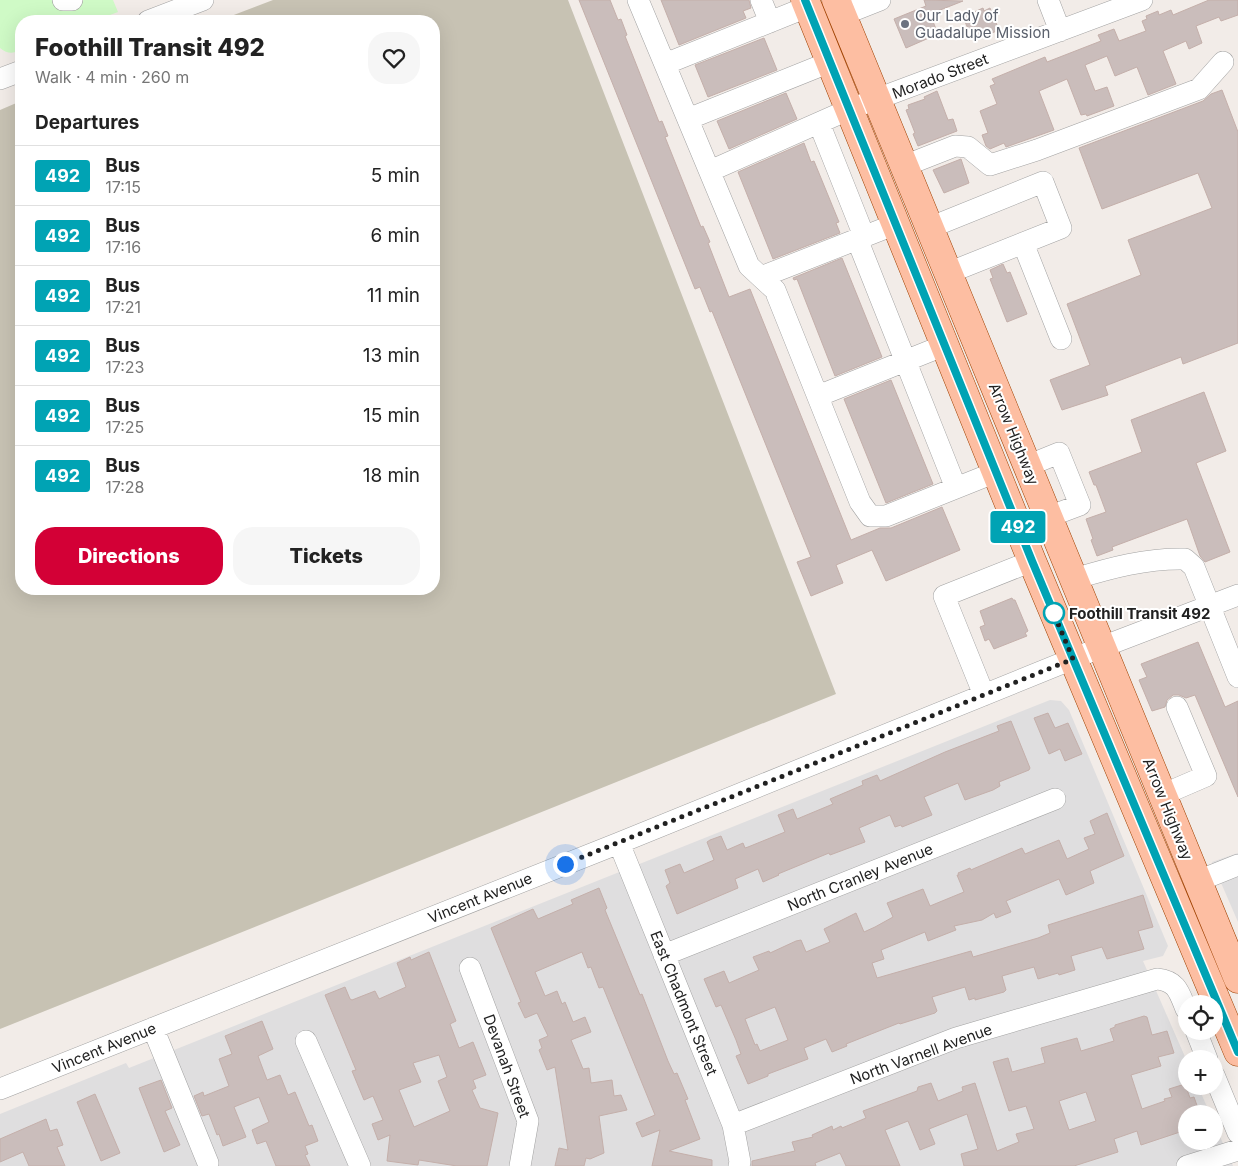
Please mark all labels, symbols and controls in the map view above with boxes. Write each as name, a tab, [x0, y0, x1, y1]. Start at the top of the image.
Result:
place label: Our Lady of Guadalupe Mission	[915, 6, 1050, 42]
marker: Our Lady of Guadalupe Mission	[899, 18, 911, 30]
button: heart	[368, 32, 420, 84]
text: Foothill Transit 492	[35, 33, 265, 62]
street label: Morado Street	[889, 49, 991, 103]
text: Walk · 4 min · 260 m	[35, 67, 189, 87]
text: Departures	[35, 111, 139, 134]
text: Bus	[105, 154, 140, 177]
text: 5 min	[371, 164, 420, 187]
text: 492	[45, 165, 80, 186]
text: 17:15	[105, 177, 141, 197]
text: Bus	[105, 214, 140, 237]
text: 6 min	[370, 224, 420, 247]
text: 492	[45, 225, 80, 246]
text: 17:16	[105, 237, 141, 257]
text: Bus	[105, 274, 140, 297]
text: 11 min	[367, 284, 420, 307]
text: 492	[45, 285, 80, 306]
text: 17:21	[105, 297, 141, 317]
text: Bus	[105, 334, 140, 357]
text: 13 min	[363, 344, 420, 367]
text: 492	[45, 345, 80, 366]
text: 17:23	[105, 357, 144, 377]
street label: Arrow Highway	[985, 380, 1043, 488]
text: Bus	[105, 394, 140, 417]
text: 15 min	[363, 404, 420, 427]
text: 492	[45, 405, 80, 426]
text: 17:25	[105, 417, 144, 437]
text: Bus	[105, 454, 140, 477]
text: 18 min	[363, 464, 420, 487]
text: 492	[45, 465, 80, 486]
text: 17:28	[105, 477, 145, 497]
line badge: 492	[989, 511, 1047, 543]
text: 492	[1000, 516, 1036, 537]
button: Directions	[35, 527, 223, 585]
button: Tickets	[233, 527, 420, 585]
marker: Foothill Transit 492	[1043, 602, 1065, 624]
place label: Foothill Transit 492	[1069, 604, 1210, 623]
street label: Arrow Highway	[1139, 755, 1197, 863]
street label: North Cranley Avenue	[784, 839, 936, 915]
your location	[553, 852, 578, 877]
street label: Vincent Avenue	[425, 868, 535, 928]
street label: East Chadmont Street	[646, 928, 722, 1078]
map controls	[1178, 995, 1223, 1150]
button: locate	[1178, 995, 1223, 1040]
street label: Devanah Street	[479, 1012, 535, 1120]
street label: Vincent Avenue	[49, 1018, 159, 1078]
street label: North Varnell Avenue	[847, 1019, 995, 1089]
button: +	[1178, 1050, 1223, 1095]
button: −	[1178, 1105, 1223, 1150]

